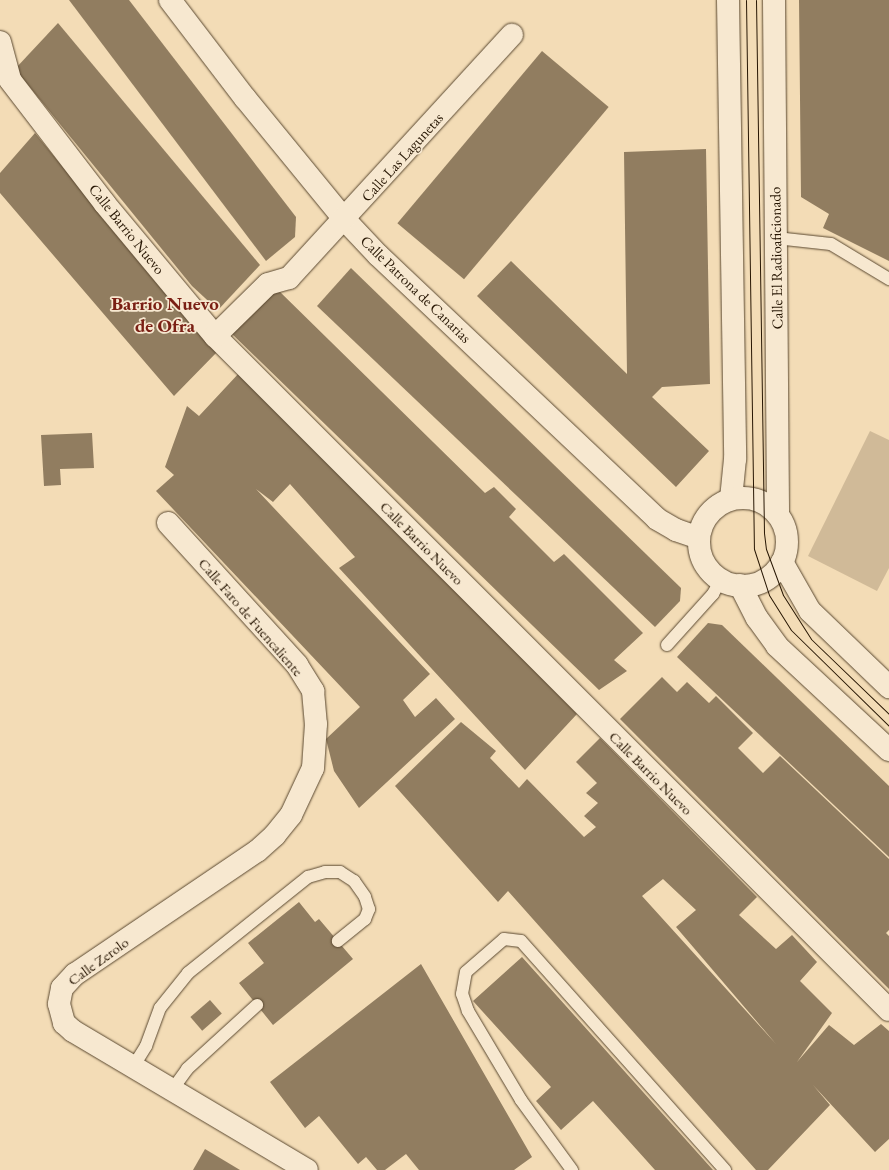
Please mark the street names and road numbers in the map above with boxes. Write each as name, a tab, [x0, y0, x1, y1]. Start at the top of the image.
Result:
street label: Calle Las Lagunetas	[357, 109, 447, 205]
street label: Calle Barrio Nuevo	[85, 180, 169, 278]
street label: Calle El Radioaficionado	[766, 187, 786, 329]
street label: Calle Patrona de Canarias	[357, 232, 475, 346]
street label: Calle Barrio Nuevo	[376, 497, 468, 589]
street label: Calle Faro de Fuencaliente	[195, 554, 307, 680]
street label: Calle Barrio Nuevo	[605, 727, 697, 819]
street label: Calle Zerolo	[64, 933, 132, 989]

